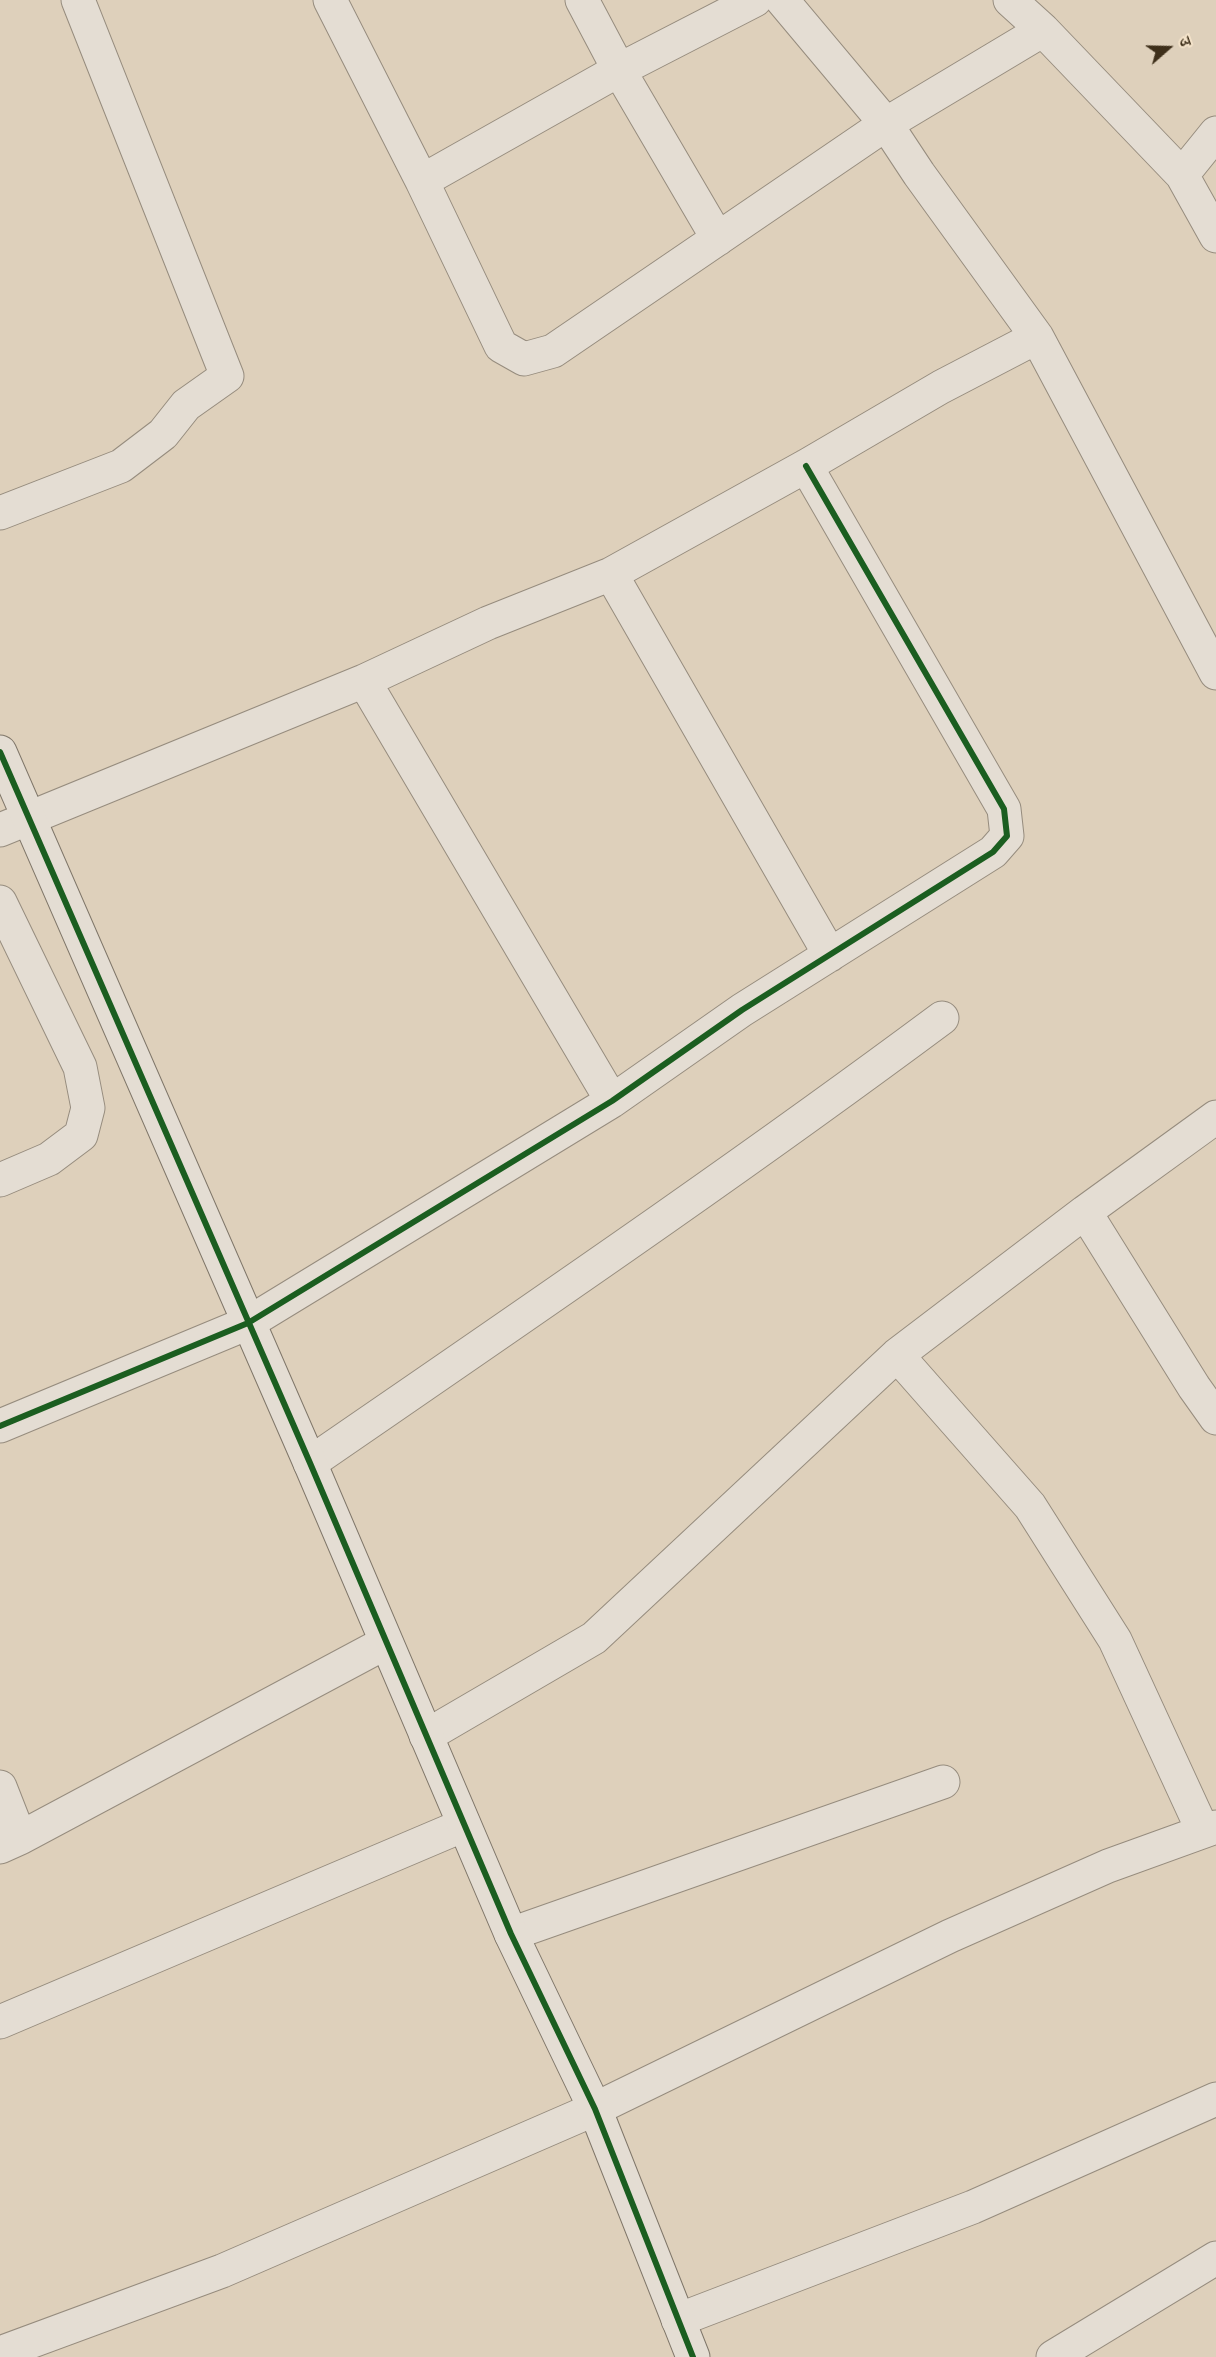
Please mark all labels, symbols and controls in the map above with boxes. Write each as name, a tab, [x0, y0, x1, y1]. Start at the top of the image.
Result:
north arrow	[1138, 18, 1198, 78]
text: उ	[1174, 35, 1196, 49]

